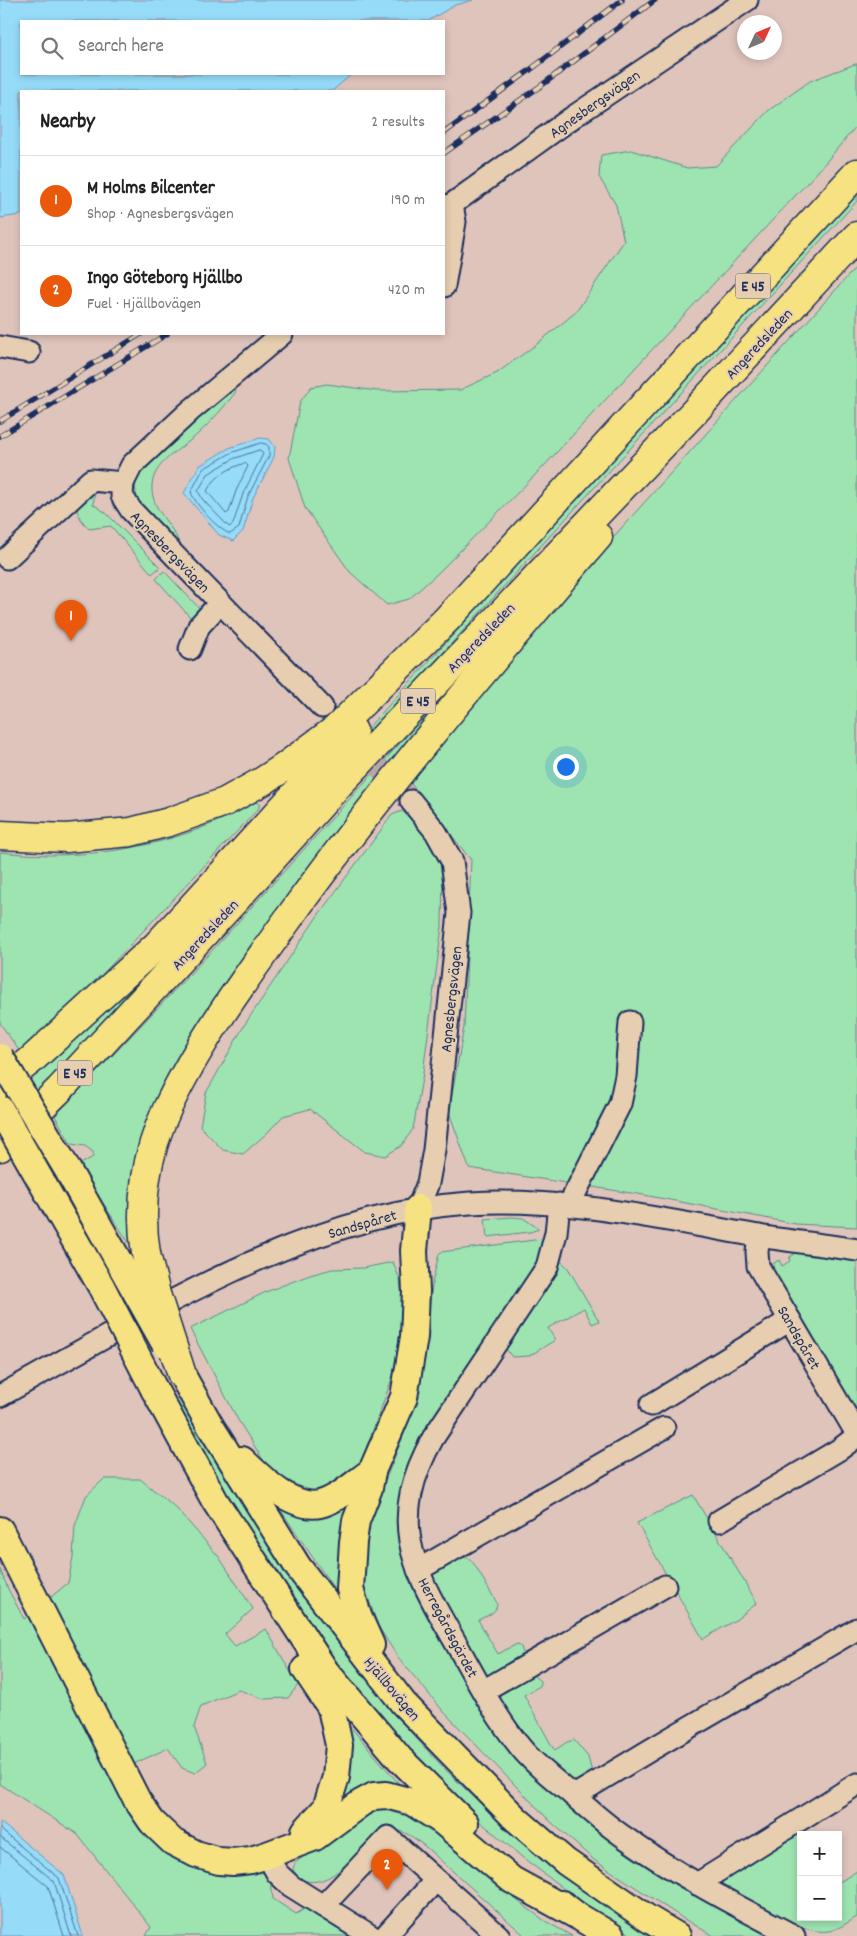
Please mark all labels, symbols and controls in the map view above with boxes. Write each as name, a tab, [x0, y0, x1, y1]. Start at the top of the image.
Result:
north arrow	[737, 15, 782, 60]
search box	[20, 20, 445, 75]
icon: search	[38, 34, 66, 62]
text: Search here	[78, 34, 164, 61]
street label: Agnesbergsvägen	[545, 65, 646, 145]
text: Nearby	[40, 108, 95, 138]
text: 2 results	[371, 111, 425, 134]
text: M Holms Bilcenter	[87, 176, 215, 203]
text: 1	[54, 189, 58, 212]
text: 190 m	[391, 189, 425, 212]
text: Shop · Agnesbergsvägen	[87, 203, 234, 226]
text: Ingo Göteborg Hjällbo	[87, 266, 243, 293]
road number: E 45	[736, 274, 770, 298]
text: 2	[53, 279, 60, 302]
text: 420 m	[388, 279, 425, 302]
text: Fuel · Hjällbovägen	[87, 293, 201, 316]
street label: Angeredsleden	[721, 304, 799, 386]
street label: Agnesbergsvägen	[124, 506, 215, 599]
street label: Angeredsleden	[442, 598, 521, 679]
pin: 1	[55, 600, 87, 641]
road number: E 45	[400, 688, 436, 714]
your location	[553, 754, 579, 780]
street label: Angeredsleden	[167, 895, 245, 977]
street label: Agnesbergsvägen	[435, 945, 469, 1053]
road number: E 45	[58, 1060, 92, 1086]
street label: Sandspåret	[326, 1205, 400, 1246]
street label: Sandspåret	[770, 1302, 825, 1375]
street label: Herregårdsgärdet	[411, 1574, 483, 1683]
street label: Hjällbovägen	[357, 1652, 425, 1727]
map controls	[797, 1831, 842, 1921]
button: +	[797, 1831, 842, 1876]
pin: 2	[371, 1849, 403, 1890]
button: −	[797, 1876, 842, 1921]

